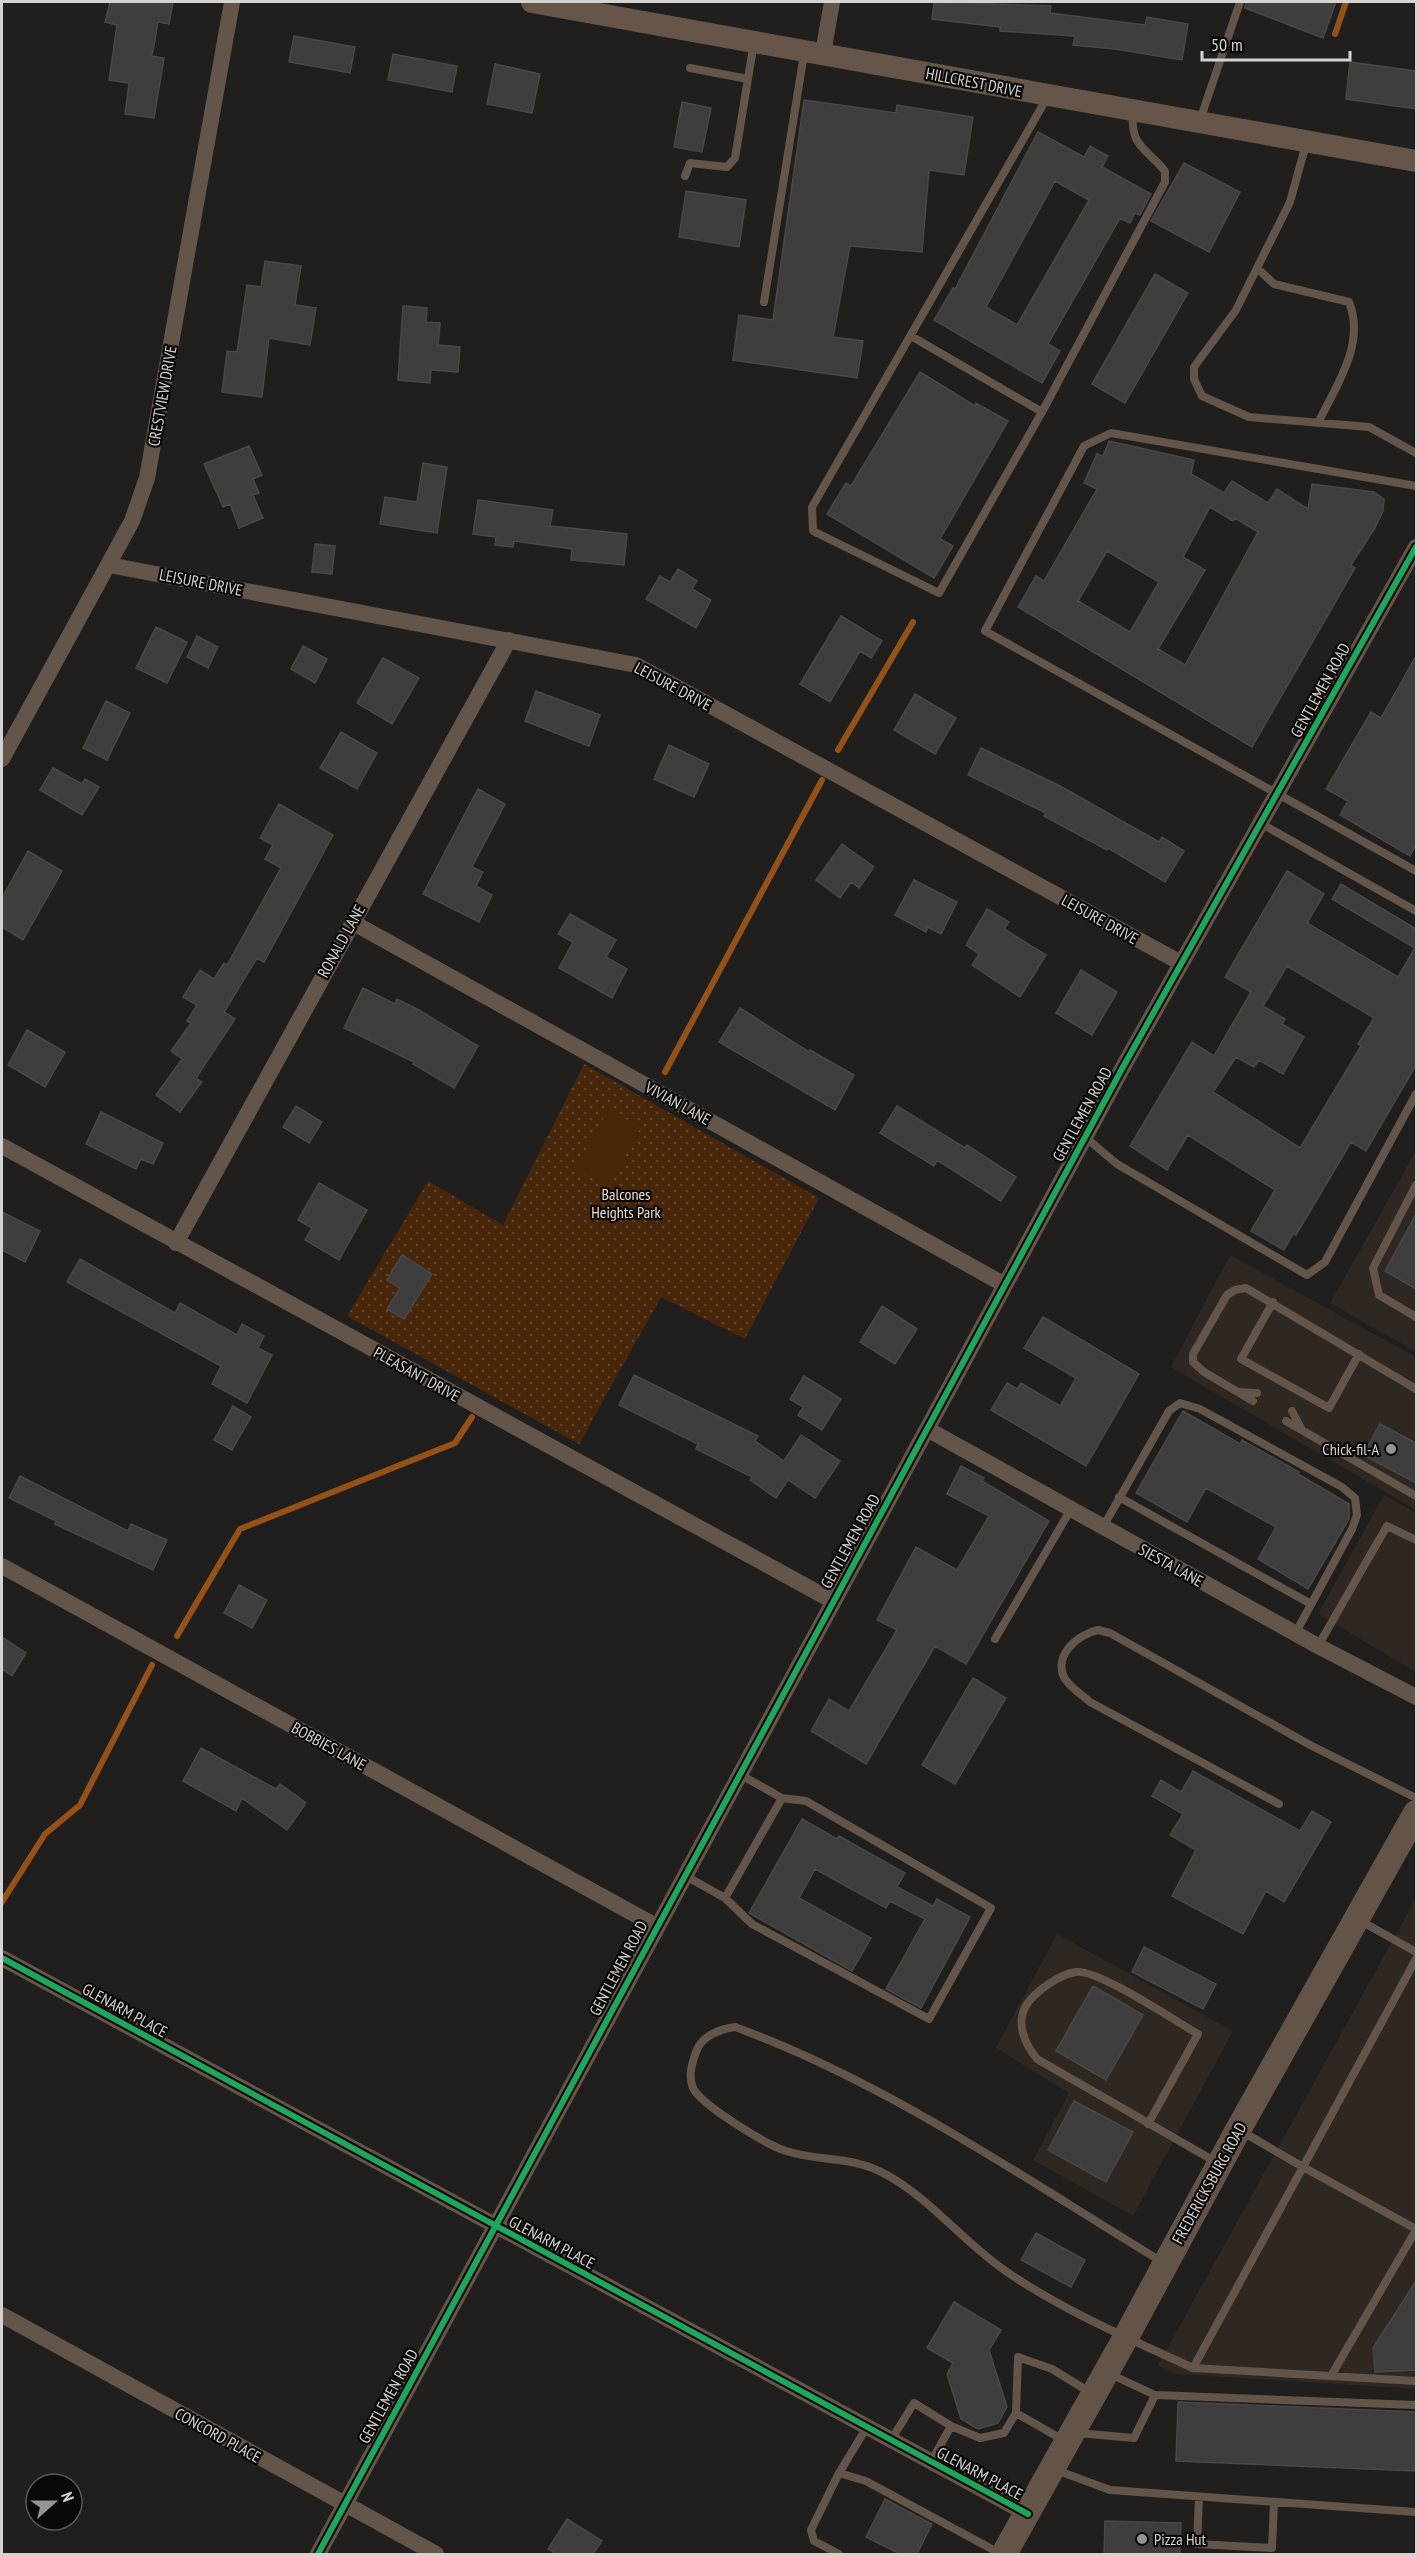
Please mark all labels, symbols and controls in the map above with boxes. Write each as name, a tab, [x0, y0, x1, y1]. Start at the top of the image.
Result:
scale bar	[1202, 24, 1350, 62]
text: 50 m	[1211, 33, 1243, 56]
street label: HILLCREST DRIVE	[924, 63, 1024, 101]
street label: CRESTVIEW DRIVE	[143, 344, 181, 448]
street label: LEISURE DRIVE	[158, 564, 244, 600]
street label: GENTLEMEN ROAD	[1286, 639, 1354, 741]
street label: LEISURE DRIVE	[631, 657, 715, 715]
street label: LEISURE DRIVE	[1058, 890, 1142, 948]
street label: RONALD LANE	[313, 901, 369, 981]
street label: GENTLEMEN ROAD	[1048, 1063, 1116, 1165]
street label: VIVIAN LANE	[641, 1076, 714, 1129]
park label: Balcones Heights Park	[591, 1184, 662, 1222]
street label: PLEASANT DRIVE	[370, 1342, 464, 1406]
place label: Chick-fil-A	[1322, 1439, 1379, 1459]
marker: Chick-fil-A	[1384, 1442, 1398, 1456]
street label: GENTLEMEN ROAD	[816, 1490, 884, 1592]
street label: SIESTA LANE	[1135, 1539, 1207, 1591]
street label: BOBBIES LANE	[288, 1717, 370, 1775]
street label: GENTLEMEN ROAD	[585, 1917, 651, 2019]
street label: GLENARM PLACE	[79, 1978, 171, 2042]
street label: FREDERICKSBURG ROAD	[1167, 2119, 1251, 2247]
street label: GLENARM PLACE	[506, 2211, 598, 2273]
street label: GENTLEMEN ROAD	[354, 2345, 422, 2447]
street label: CONCORD PLACE	[172, 2403, 264, 2467]
street label: GLENARM PLACE	[934, 2442, 1026, 2504]
north arrow	[24, 2472, 84, 2532]
text: N	[57, 2489, 79, 2504]
place label: Pizza Hut	[1154, 2529, 1207, 2549]
marker: Pizza Hut	[1135, 2532, 1149, 2546]

